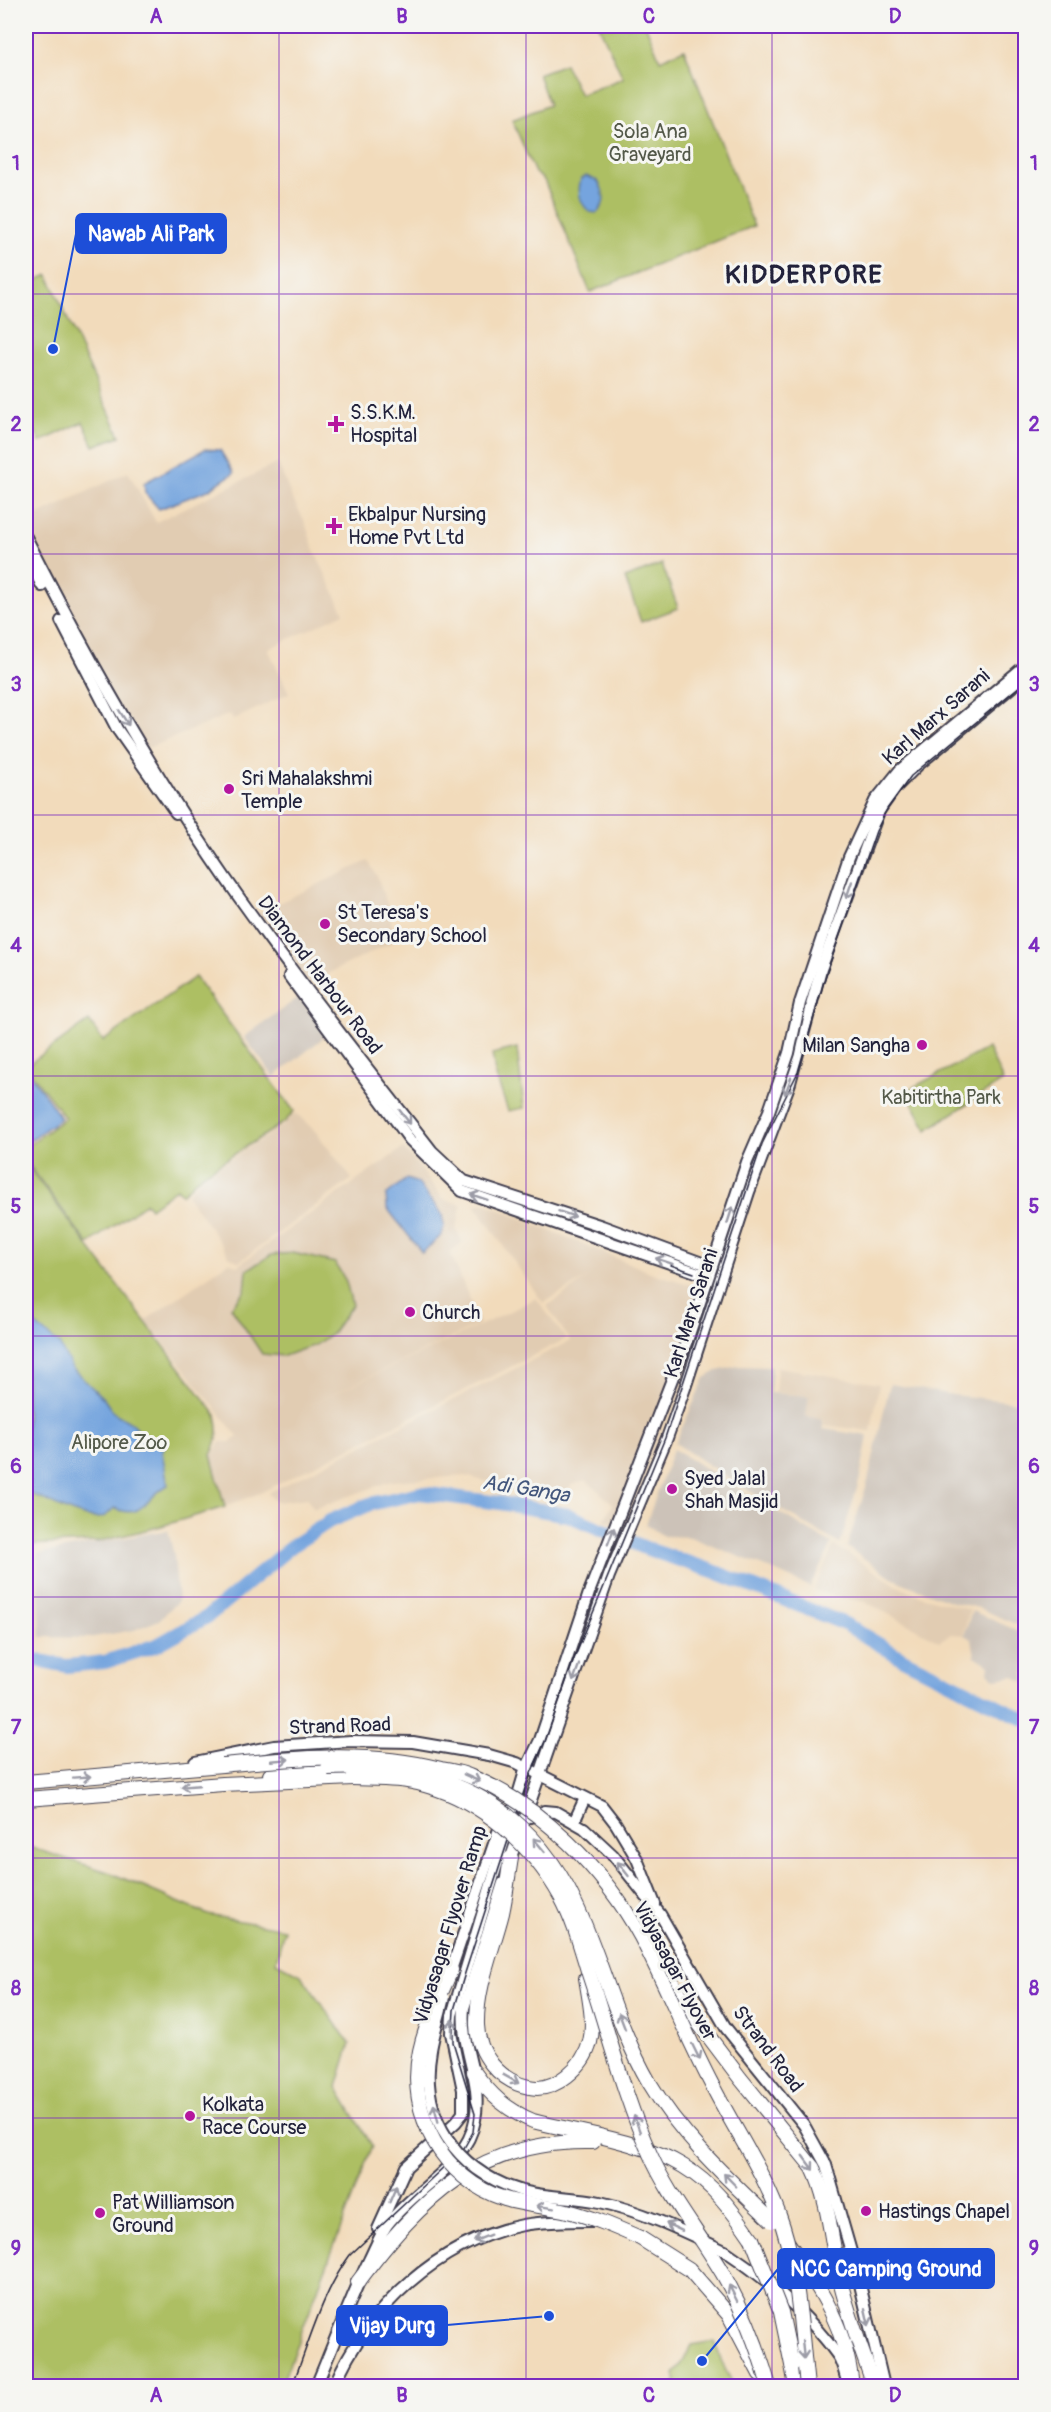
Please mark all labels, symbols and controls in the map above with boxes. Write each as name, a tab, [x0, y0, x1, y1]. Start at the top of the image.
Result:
text: A	[150, 4, 163, 29]
text: B	[396, 4, 408, 29]
text: C	[643, 4, 655, 29]
text: D	[889, 4, 902, 29]
park label: Sola Ana Graveyard	[609, 119, 691, 167]
text: 1	[12, 151, 20, 176]
text: 1	[1030, 151, 1038, 176]
callout: Nawab Ali Park	[76, 214, 226, 253]
text: Nawab Ali Park	[88, 221, 214, 248]
district label: KIDDERPORE	[725, 259, 883, 291]
place label: S.S.K.M. Hospital	[350, 400, 417, 448]
text: 2	[10, 412, 22, 437]
text: 2	[1028, 412, 1040, 437]
marker: S.S.K.M. Hospital	[327, 415, 345, 433]
place label: Ekbalpur Nursing Home Pvt Ltd	[348, 502, 486, 550]
marker: Ekbalpur Nursing Home Pvt Ltd	[325, 517, 343, 535]
street label: Karl Marx Sarani	[877, 663, 995, 771]
text: 3	[10, 672, 22, 697]
text: 3	[1028, 672, 1040, 697]
one-way arrow	[118, 709, 130, 726]
place label: Sri Mahalakshmi Temple	[241, 766, 372, 814]
marker: Sri Mahalakshmi Temple	[222, 782, 236, 796]
one-way arrow	[843, 880, 854, 899]
street label: Diamond Harbour Road	[252, 891, 388, 1059]
place label: St Teresa's Secondary School	[337, 900, 487, 948]
marker: St Teresa's Secondary School	[318, 917, 332, 931]
text: 4	[10, 933, 22, 958]
text: 4	[1028, 933, 1040, 958]
place label: Milan Sangha	[802, 1033, 910, 1058]
marker: Milan Sangha	[915, 1038, 929, 1052]
one-way arrow	[782, 1076, 793, 1095]
park label: Kabitirtha Park	[881, 1085, 1001, 1110]
one-way arrow	[399, 1109, 412, 1125]
one-way arrow	[470, 1191, 489, 1202]
text: 5	[11, 1194, 22, 1219]
text: 5	[1029, 1194, 1040, 1219]
one-way arrow	[725, 1206, 736, 1225]
one-way arrow	[557, 1209, 576, 1220]
street label: Karl Marx Sarani	[658, 1245, 724, 1381]
one-way arrow	[655, 1254, 674, 1265]
place label: Church	[422, 1300, 480, 1325]
marker: Church	[403, 1305, 417, 1319]
park label: Alipore Zoo	[71, 1430, 168, 1455]
text: 6	[10, 1454, 22, 1479]
text: 6	[1028, 1454, 1040, 1479]
place label: Syed Jalal Shah Masjid	[684, 1466, 779, 1514]
water label: Adi Ganga	[481, 1469, 573, 1509]
marker: Syed Jalal Shah Masjid	[665, 1482, 679, 1496]
one-way arrow	[607, 1527, 618, 1545]
one-way arrow	[570, 1663, 581, 1682]
street label: Strand Road	[288, 1712, 392, 1740]
text: 7	[11, 1715, 22, 1740]
text: 7	[1029, 1715, 1040, 1740]
one-way arrow	[270, 1754, 290, 1765]
one-way arrow	[71, 1771, 91, 1782]
one-way arrow	[463, 1773, 481, 1785]
one-way arrow	[180, 1781, 200, 1792]
street label: Vidyasagar Flyover Ramp	[408, 1822, 492, 2028]
one-way arrow	[532, 1838, 546, 1853]
one-way arrow	[617, 1861, 630, 1877]
street label: Vidyasagar Flyover	[628, 1897, 722, 2045]
text: 8	[11, 1976, 21, 2001]
text: 8	[1029, 1976, 1039, 2001]
street label: Strand Road	[727, 2001, 809, 2097]
one-way arrow	[615, 2012, 626, 2030]
one-way arrow	[446, 2018, 458, 2038]
one-way arrow	[690, 2042, 702, 2060]
one-way arrow	[502, 2073, 519, 2085]
place label: Kolkata Race Course	[202, 2092, 306, 2140]
one-way arrow	[429, 2104, 441, 2123]
marker: Kolkata Race Course	[183, 2109, 197, 2123]
one-way arrow	[631, 2115, 642, 2134]
one-way arrow	[802, 2155, 814, 2171]
one-way arrow	[723, 2173, 737, 2188]
one-way arrow	[388, 2185, 399, 2203]
place label: Pat Williamson Ground	[112, 2190, 235, 2238]
place label: Hastings Chapel	[878, 2199, 1010, 2224]
one-way arrow	[536, 2201, 555, 2212]
marker: Hastings Chapel	[859, 2204, 873, 2218]
marker: Pat Williamson Ground	[93, 2206, 107, 2220]
one-way arrow	[665, 2220, 683, 2232]
one-way arrow	[473, 2233, 492, 2244]
text: 9	[11, 2236, 21, 2261]
text: 9	[1029, 2236, 1039, 2261]
callout: NCC Camping Ground	[778, 2249, 994, 2288]
text: NCC Camping Ground	[790, 2256, 982, 2283]
one-way arrow	[727, 2285, 738, 2303]
callout: Vijay Durg	[337, 2306, 447, 2345]
one-way arrow	[862, 2307, 873, 2327]
text: Vijay Durg	[349, 2313, 436, 2340]
one-way arrow	[797, 2340, 808, 2360]
text: A	[150, 2383, 163, 2408]
text: B	[396, 2383, 408, 2408]
text: C	[643, 2383, 655, 2408]
text: D	[889, 2383, 902, 2408]

